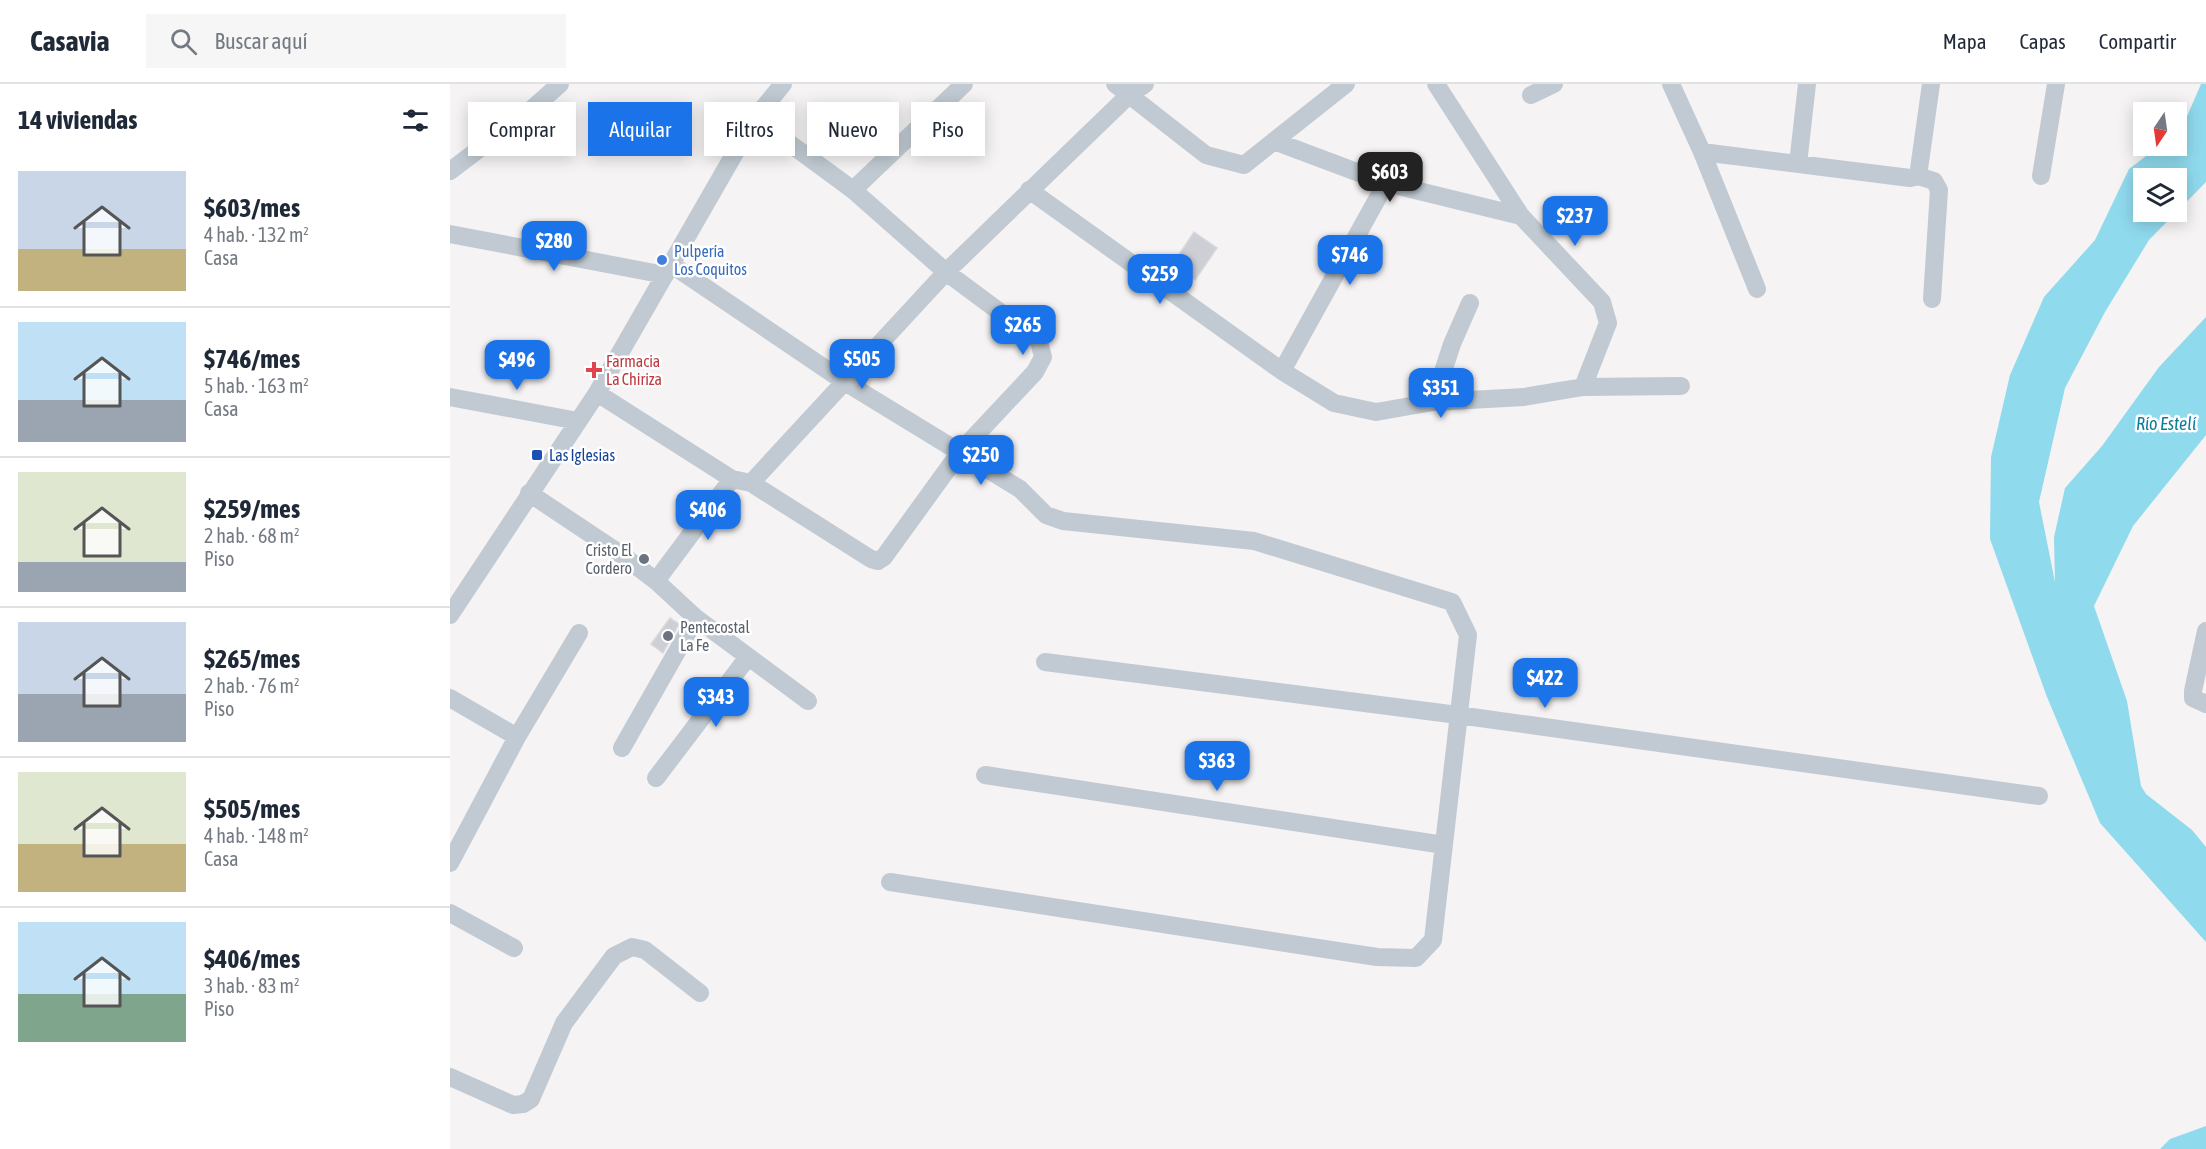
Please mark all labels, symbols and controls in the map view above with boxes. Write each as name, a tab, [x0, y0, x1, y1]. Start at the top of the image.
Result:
search box	[146, 14, 566, 68]
text: Casavia	[30, 25, 110, 57]
icon: search	[167, 25, 200, 58]
text: Buscar aquí	[215, 28, 308, 54]
text: Mapa	[1943, 29, 1986, 53]
text: Capas	[2019, 29, 2066, 53]
text: Compartir	[2099, 29, 2176, 53]
chip: Comprar	[468, 102, 576, 156]
chip: Alquilar	[588, 102, 692, 156]
chip: Filtros	[704, 102, 795, 156]
chip: Nuevo	[807, 102, 899, 156]
chip: Piso	[911, 102, 985, 156]
north arrow	[2133, 102, 2187, 156]
map controls	[2133, 102, 2187, 222]
icon: filters	[399, 104, 432, 137]
text: 14 viviendas	[18, 105, 137, 135]
pin: $603	[1354, 152, 1426, 203]
text: $603	[1372, 160, 1408, 183]
button: layers	[2133, 168, 2187, 222]
text: $603/mes	[204, 193, 300, 223]
icon: home	[66, 195, 138, 267]
pin: $237	[1539, 196, 1611, 247]
text: $237	[1557, 204, 1593, 227]
pin: $280	[518, 221, 590, 272]
text: 4 hab. · 132 m²	[204, 223, 309, 246]
text: $280	[536, 229, 572, 252]
pin: $746	[1314, 235, 1386, 286]
place label: Pulpería Los Coquitos	[674, 242, 747, 279]
text: $746	[1332, 243, 1368, 266]
text: Casa	[204, 246, 239, 269]
marker: Pulpería Los Coquitos	[655, 253, 669, 267]
pin: $259	[1124, 254, 1196, 305]
text: $259	[1142, 262, 1178, 285]
pin: $265	[987, 305, 1059, 356]
text: $265	[1005, 313, 1041, 336]
pin: $505	[826, 339, 898, 390]
pin: $496	[481, 340, 553, 391]
text: $746/mes	[204, 344, 300, 374]
icon: home	[66, 346, 138, 418]
text: $505	[844, 347, 880, 370]
text: $496	[499, 348, 535, 371]
place label: Farmacia La Chiriza	[606, 352, 662, 388]
marker: Farmacia La Chiriza	[587, 363, 601, 377]
pin: $351	[1405, 368, 1477, 419]
text: 5 hab. · 163 m²	[204, 374, 309, 397]
text: $351	[1423, 376, 1459, 399]
text: Casa	[204, 397, 239, 420]
water label: Río Estelí	[2136, 413, 2197, 434]
pin: $250	[945, 435, 1017, 486]
text: $250	[963, 443, 999, 466]
place label: Las Iglesias	[549, 446, 616, 465]
marker: Las Iglesias	[530, 448, 544, 462]
pin: $406	[672, 490, 744, 541]
text: $259/mes	[204, 494, 300, 524]
icon: home	[66, 496, 138, 568]
text: $406	[690, 498, 726, 521]
text: 2 hab. · 68 m²	[204, 524, 299, 547]
place label: Cristo El Cordero	[585, 541, 633, 577]
text: Piso	[204, 547, 234, 570]
marker: Cristo El Cordero	[637, 552, 651, 566]
place label: Pentecostal La Fe	[680, 618, 750, 654]
marker: Pentecostal La Fe	[661, 629, 675, 643]
text: $265/mes	[204, 644, 300, 674]
icon: home	[66, 646, 138, 718]
pin: $422	[1509, 658, 1581, 709]
text: $422	[1527, 666, 1563, 689]
text: 2 hab. · 76 m²	[204, 674, 299, 697]
pin: $343	[680, 677, 752, 728]
text: $343	[698, 685, 734, 708]
text: Piso	[204, 697, 234, 720]
pin: $363	[1181, 741, 1253, 792]
text: $363	[1199, 749, 1235, 772]
text: $505/mes	[204, 794, 300, 824]
icon: home	[66, 796, 138, 868]
text: 4 hab. · 148 m²	[204, 824, 309, 847]
text: Casa	[204, 847, 239, 870]
text: $406/mes	[204, 944, 300, 974]
icon: home	[66, 946, 138, 1018]
text: 3 hab. · 83 m²	[204, 974, 299, 997]
text: Piso	[204, 997, 234, 1020]

